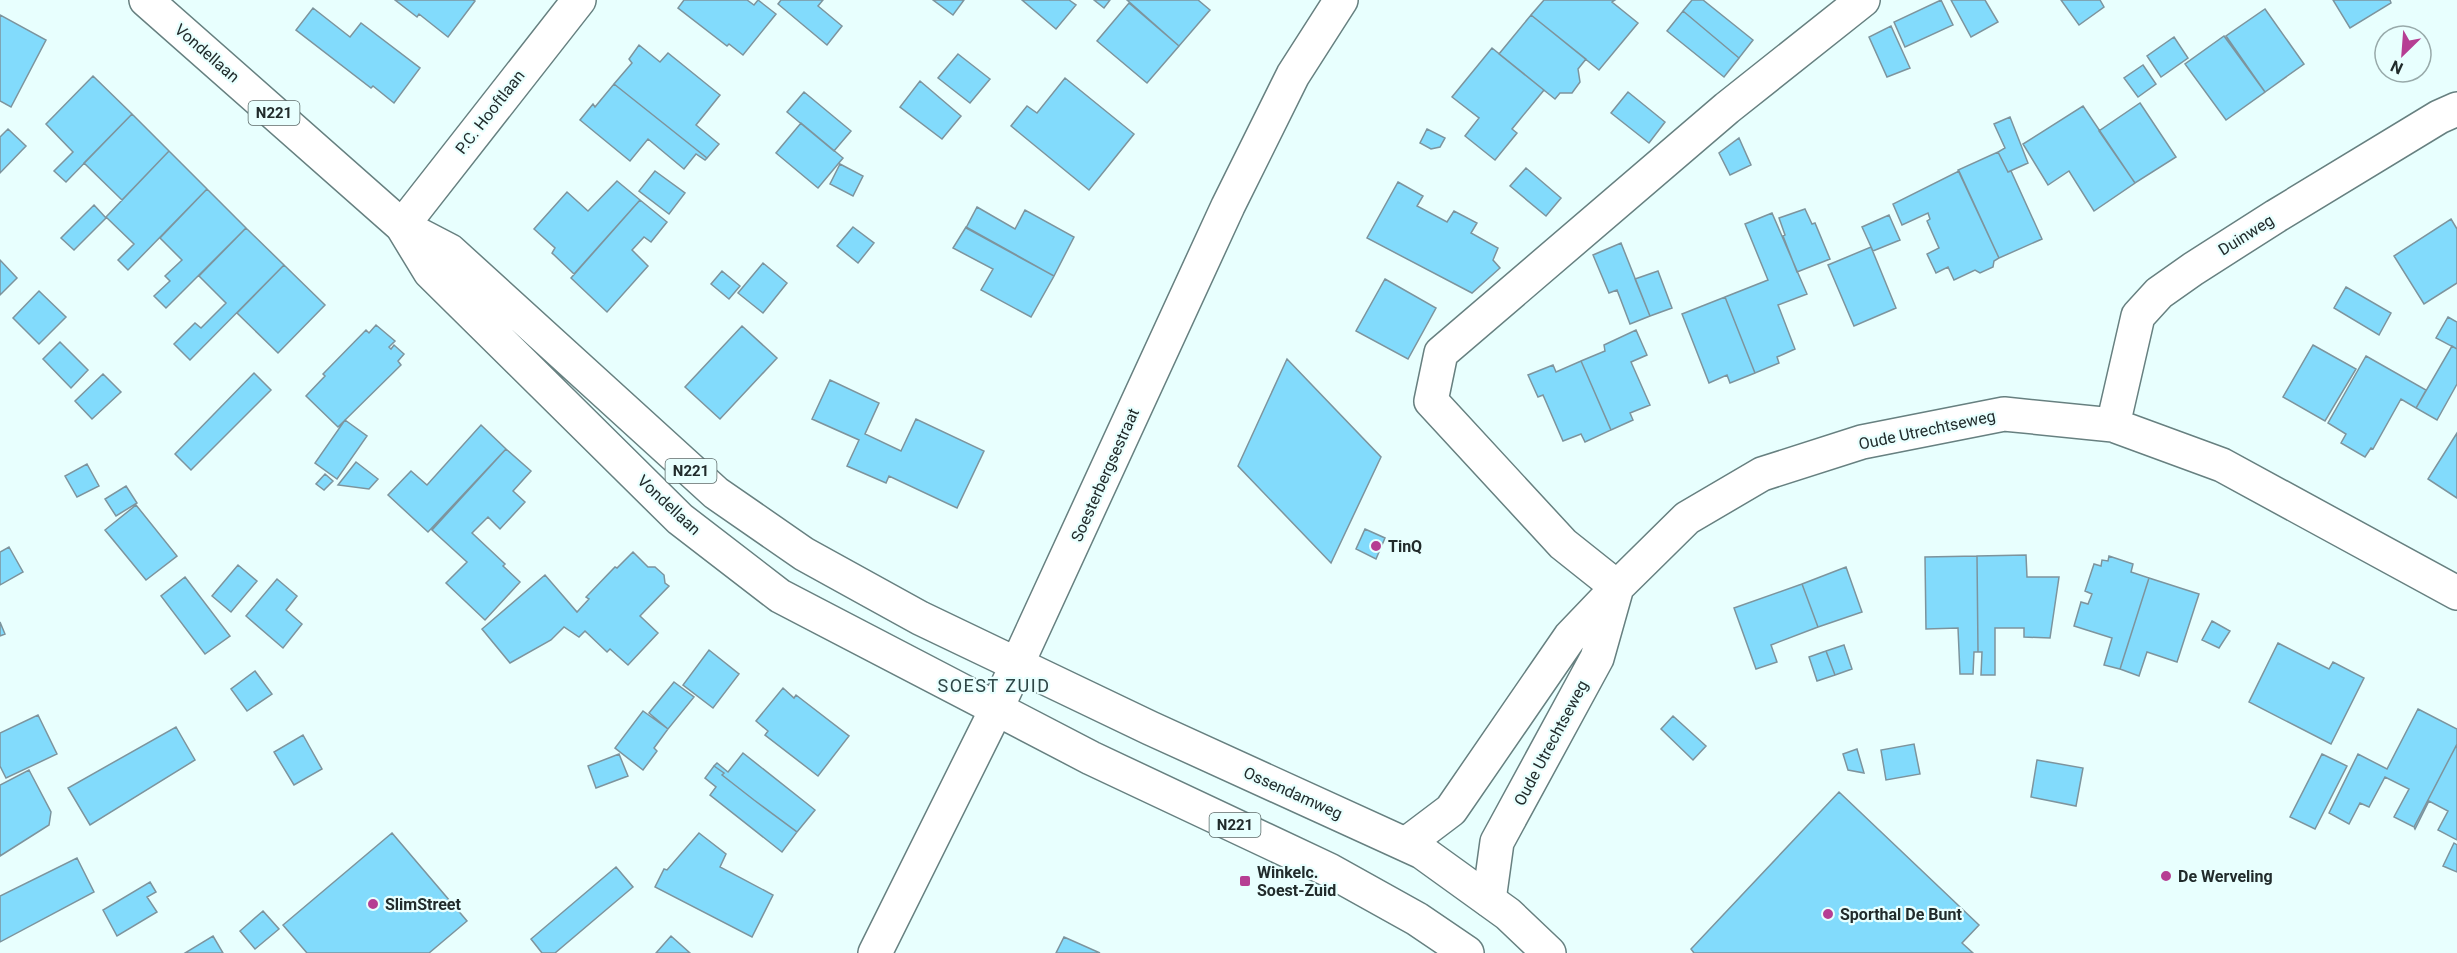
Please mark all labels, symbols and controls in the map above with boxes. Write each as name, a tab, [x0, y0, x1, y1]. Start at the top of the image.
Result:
street label: Vondellaan	[171, 20, 243, 86]
north arrow	[2373, 24, 2433, 84]
text: N	[2388, 56, 2406, 78]
street label: P.C. Hooftlaan	[451, 66, 529, 158]
road number: N221	[248, 101, 300, 125]
street label: Duinweg	[2215, 211, 2277, 259]
street label: Soesterbergsestraat	[1067, 405, 1143, 545]
street label: Oude Utrechtseweg	[1857, 406, 1997, 454]
road number: N221	[666, 459, 716, 483]
street label: Vondellaan	[634, 471, 704, 539]
place label: TinQ	[1388, 537, 1422, 556]
marker: TinQ	[1369, 539, 1383, 553]
district label: SOEST ZUID	[937, 675, 1051, 696]
street label: Oude Utrechtseweg	[1510, 677, 1592, 809]
street label: Ossendamweg	[1241, 763, 1345, 823]
road number: N221	[1210, 813, 1260, 837]
place label: Winkelc. Soest-Zuid	[1257, 863, 1336, 900]
place label: De Werveling	[2178, 867, 2273, 886]
marker: De Werveling	[2159, 869, 2173, 883]
marker: Winkelc. Soest-Zuid	[1238, 874, 1252, 888]
place label: SlimStreet	[385, 895, 461, 914]
marker: SlimStreet	[366, 897, 380, 911]
place label: Sporthal De Bunt	[1840, 905, 1962, 924]
marker: Sporthal De Bunt	[1821, 907, 1835, 921]

